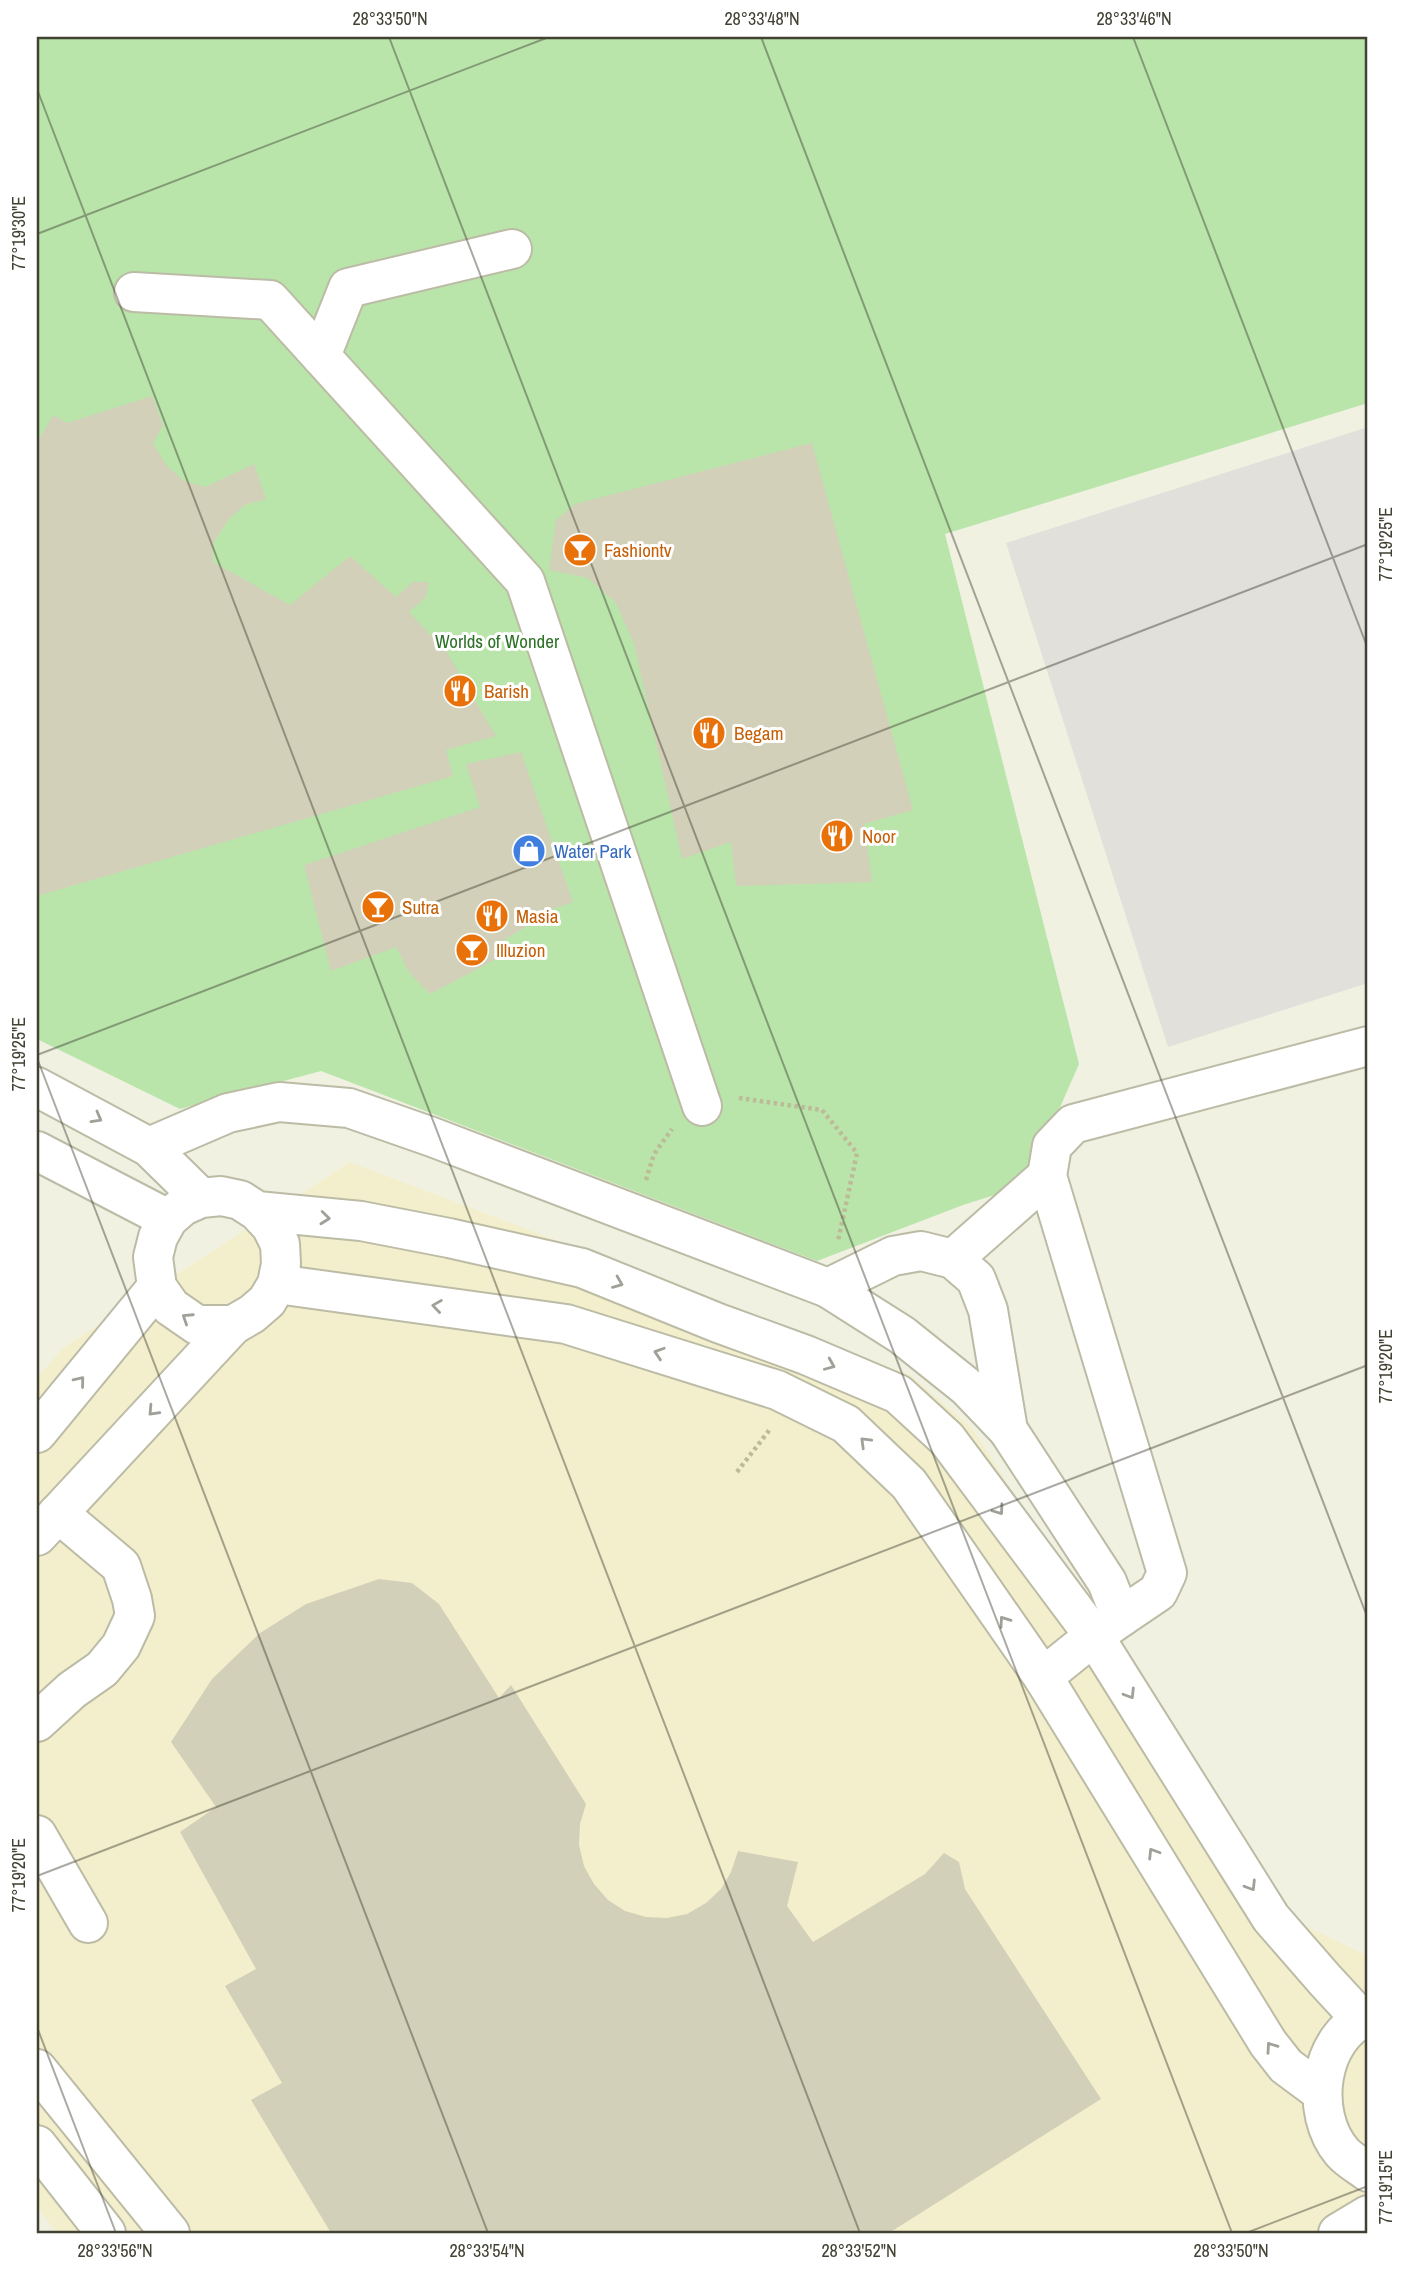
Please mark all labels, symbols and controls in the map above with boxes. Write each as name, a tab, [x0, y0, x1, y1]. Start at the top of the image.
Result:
text: 28°33'50"N	[352, 6, 428, 31]
text: 28°33'48"N	[724, 6, 800, 31]
text: 28°33'46"N	[1096, 6, 1172, 31]
text: 77°19'30"E	[6, 196, 31, 270]
text: 77°19'25"E	[1373, 507, 1398, 581]
bar icon: Fashiontv	[561, 531, 599, 569]
place label: Fashiontv	[604, 537, 672, 563]
park label: Worlds of Wonder	[435, 628, 560, 654]
restaurant icon: Barish	[441, 672, 479, 710]
place label: Barish	[484, 678, 529, 704]
restaurant icon: Begam	[690, 714, 728, 752]
place label: Begam	[734, 720, 783, 746]
restaurant icon: Noor	[818, 817, 856, 855]
place label: Noor	[862, 823, 897, 849]
shop icon: Water Park	[510, 832, 548, 870]
place label: Water Park	[554, 838, 632, 864]
bar icon: Sutra	[359, 888, 397, 926]
place label: Sutra	[402, 894, 440, 920]
restaurant icon: Masia	[473, 897, 511, 935]
place label: Masia	[516, 903, 559, 929]
bar icon: Illuzion	[453, 931, 491, 969]
place label: Illuzion	[496, 937, 545, 963]
text: 77°19'25"E	[6, 1017, 31, 1091]
one-way arrow	[90, 1110, 102, 1123]
one-way arrow	[320, 1210, 331, 1225]
one-way arrow	[612, 1274, 624, 1288]
one-way arrow	[431, 1298, 443, 1313]
one-way arrow	[182, 1314, 195, 1326]
text: 77°19'20"E	[1373, 1329, 1398, 1403]
one-way arrow	[653, 1347, 666, 1361]
one-way arrow	[823, 1357, 836, 1371]
one-way arrow	[72, 1376, 84, 1389]
one-way arrow	[149, 1403, 162, 1416]
one-way arrow	[861, 1438, 874, 1451]
one-way arrow	[991, 1502, 1003, 1515]
one-way arrow	[1000, 1616, 1012, 1629]
one-way arrow	[1122, 1686, 1135, 1699]
text: 77°19'20"E	[6, 1838, 31, 1912]
one-way arrow	[1148, 1847, 1161, 1860]
one-way arrow	[1243, 1879, 1256, 1892]
one-way arrow	[1267, 2042, 1279, 2055]
text: 77°19'15"E	[1373, 2150, 1398, 2224]
text: 28°33'56"N	[77, 2238, 153, 2263]
text: 28°33'54"N	[449, 2238, 525, 2263]
text: 28°33'52"N	[821, 2238, 897, 2263]
text: 28°33'50"N	[1193, 2238, 1269, 2263]

